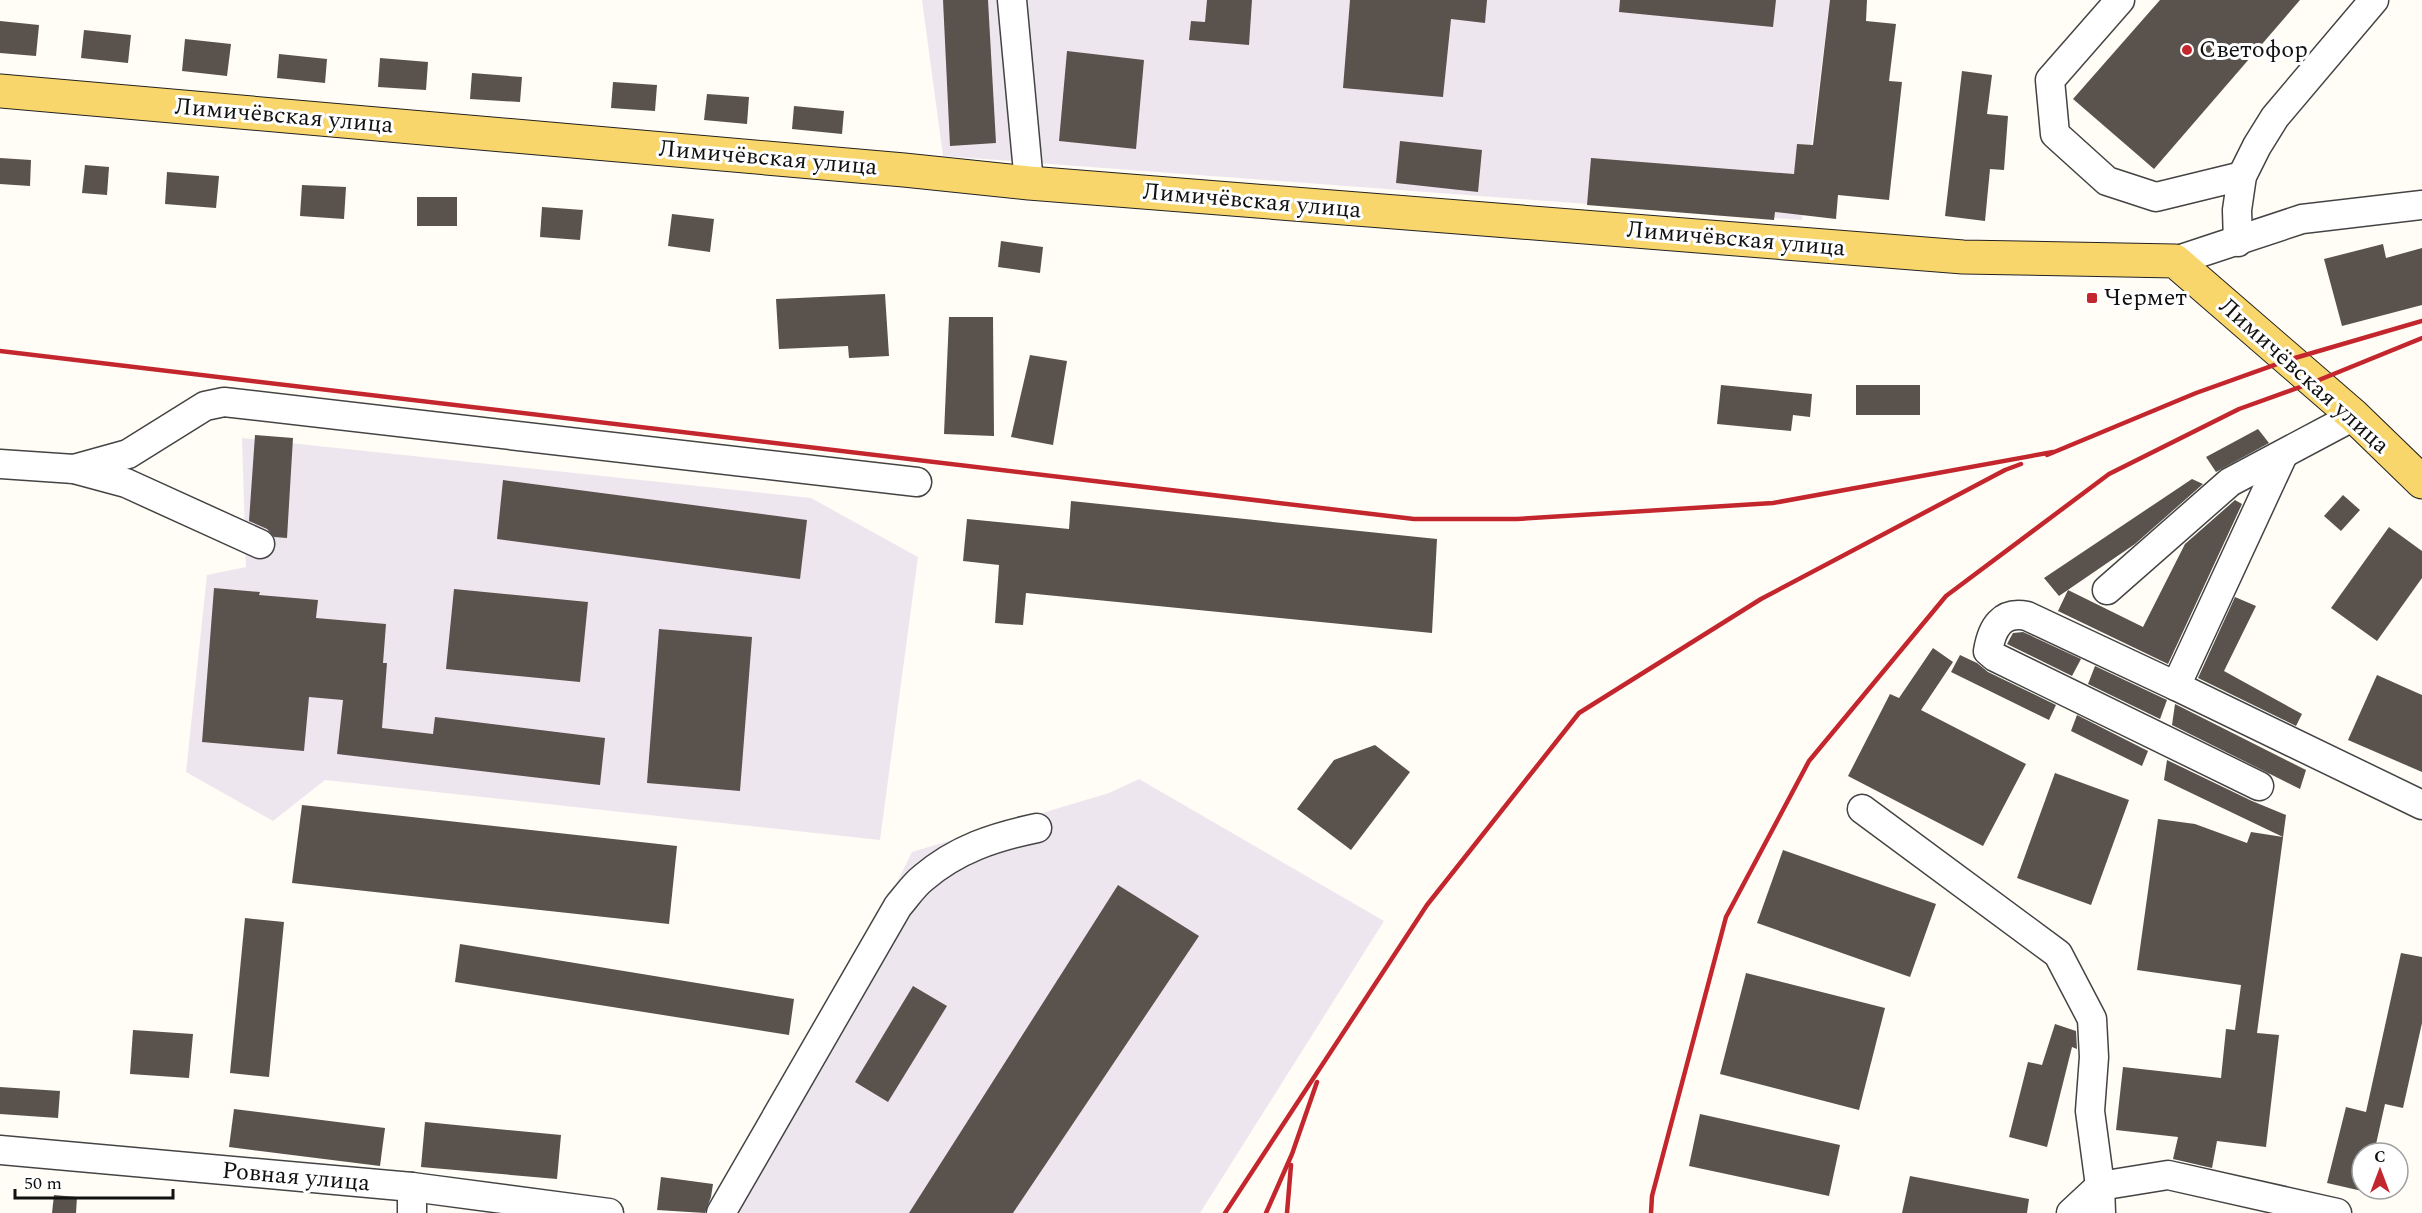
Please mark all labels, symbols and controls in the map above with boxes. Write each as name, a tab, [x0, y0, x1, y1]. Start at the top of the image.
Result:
place label: Светофор	[2199, 32, 2308, 68]
marker: Светофор	[2180, 43, 2194, 57]
street label: Лимичёвская улица	[173, 89, 395, 144]
street label: Лимичёвская улица	[657, 131, 879, 186]
street label: Лимичёвская улица	[1141, 174, 1363, 229]
street label: Лимичёвская улица	[1625, 212, 1847, 267]
place label: Чермет	[2104, 280, 2187, 316]
street label: Лимичёвская улица	[2210, 289, 2398, 463]
marker: Чермет	[2085, 291, 2099, 305]
north arrow	[2350, 1141, 2410, 1201]
text: С	[2374, 1145, 2386, 1169]
street label: Ровная улица	[220, 1153, 372, 1201]
scale bar	[15, 1162, 172, 1200]
text: 50 m	[24, 1170, 62, 1197]

